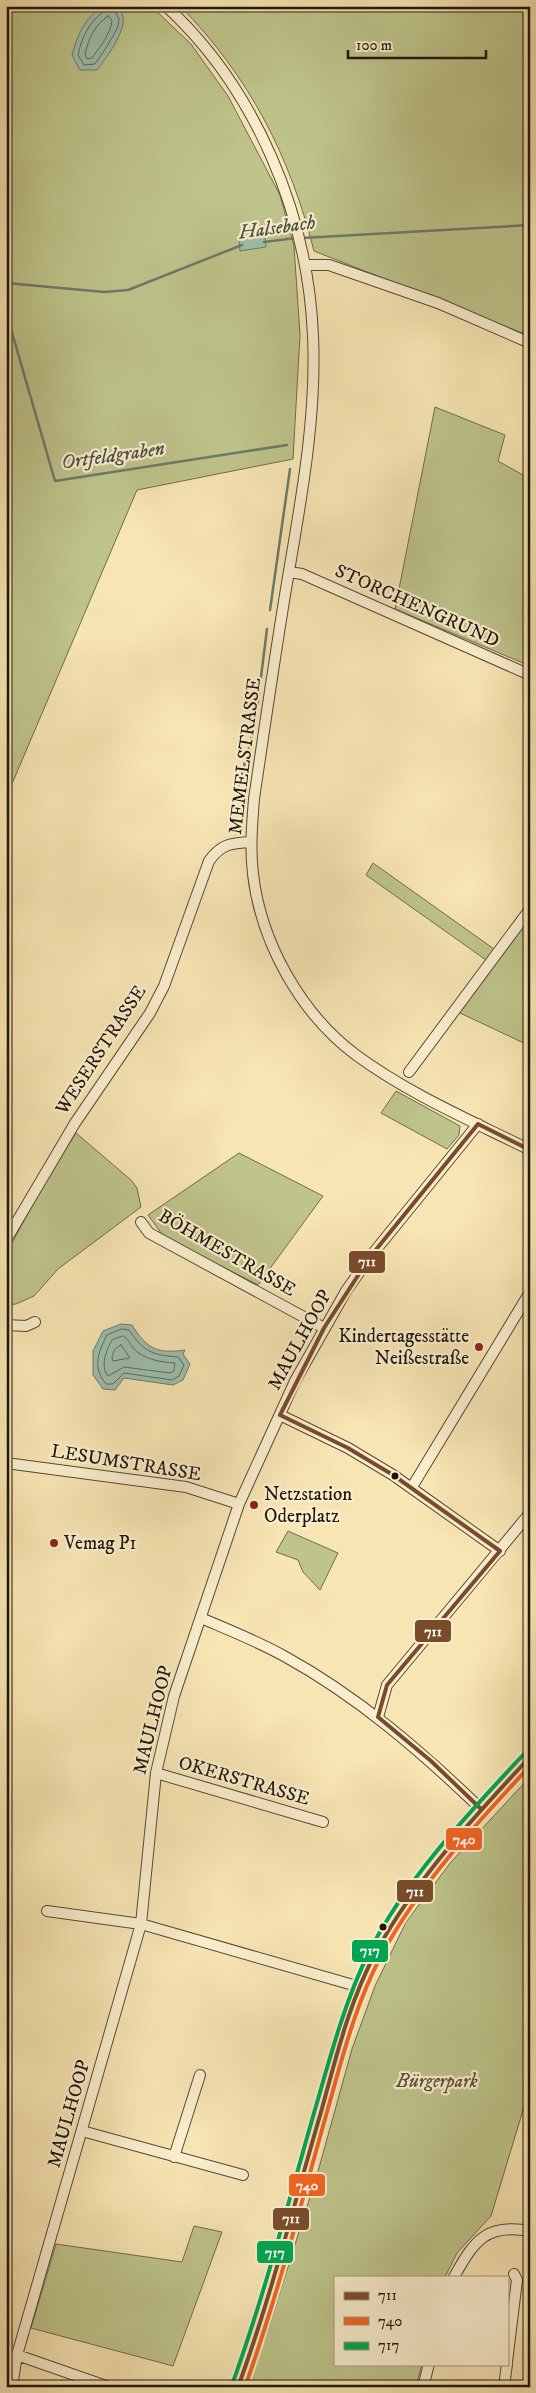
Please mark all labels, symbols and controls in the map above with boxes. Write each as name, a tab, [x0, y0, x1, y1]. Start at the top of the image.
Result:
scale bar	[348, 28, 486, 60]
text: 100 m	[356, 36, 392, 55]
water label: Halsebach	[236, 210, 317, 246]
water label: Ortfeldgraben	[60, 436, 166, 476]
street label: STORCHENGRUND	[331, 559, 503, 653]
street label: MEMELSTRASSE	[224, 676, 266, 836]
street label: WESERSTRASSE	[50, 981, 151, 1120]
street label: BÖHMESTRASSE	[154, 1204, 300, 1302]
line badge: 711	[348, 1250, 386, 1274]
text: 711	[358, 1253, 376, 1271]
street label: MAULHOOP	[263, 1286, 337, 1394]
place label: Kindertagesstätte Neißestraße	[338, 1325, 469, 1370]
marker: Kindertagesstätte Neißestraße	[473, 1341, 485, 1353]
street label: LESUMSTRASSE	[49, 1440, 203, 1486]
unlabelled marker	[390, 1471, 400, 1481]
place label: Netzstation Oderplatz	[264, 1483, 352, 1528]
marker: Netzstation Oderplatz	[248, 1499, 260, 1511]
place label: Vemag P1	[63, 1532, 137, 1555]
marker: Vemag P1	[48, 1537, 60, 1549]
line badge: 711	[414, 1619, 452, 1643]
text: 711	[424, 1623, 442, 1641]
street label: MAULHOOP	[128, 1663, 178, 1777]
street label: OKERSTRASSE	[176, 1751, 312, 1811]
line badge: 740	[445, 1827, 483, 1851]
text: 740	[453, 1831, 476, 1849]
line badge: 711	[396, 1879, 434, 1903]
text: 711	[406, 1883, 424, 1901]
unlabelled marker	[378, 1922, 388, 1932]
line badge: 717	[351, 1939, 389, 1963]
text: 717	[360, 1942, 380, 1960]
street label: MAULHOOP	[43, 2057, 95, 2171]
park label: Bürgerpark	[395, 2070, 478, 2094]
line badge: 740	[288, 2173, 326, 2197]
text: 740	[296, 2177, 319, 2195]
line badge: 711	[272, 2207, 310, 2231]
text: 711	[282, 2210, 300, 2228]
line badge: 717	[256, 2240, 294, 2264]
text: 717	[265, 2244, 285, 2262]
legend	[334, 2276, 508, 2366]
text: 711	[378, 2286, 397, 2305]
text: 740	[378, 2312, 402, 2331]
text: 717	[378, 2336, 399, 2355]

